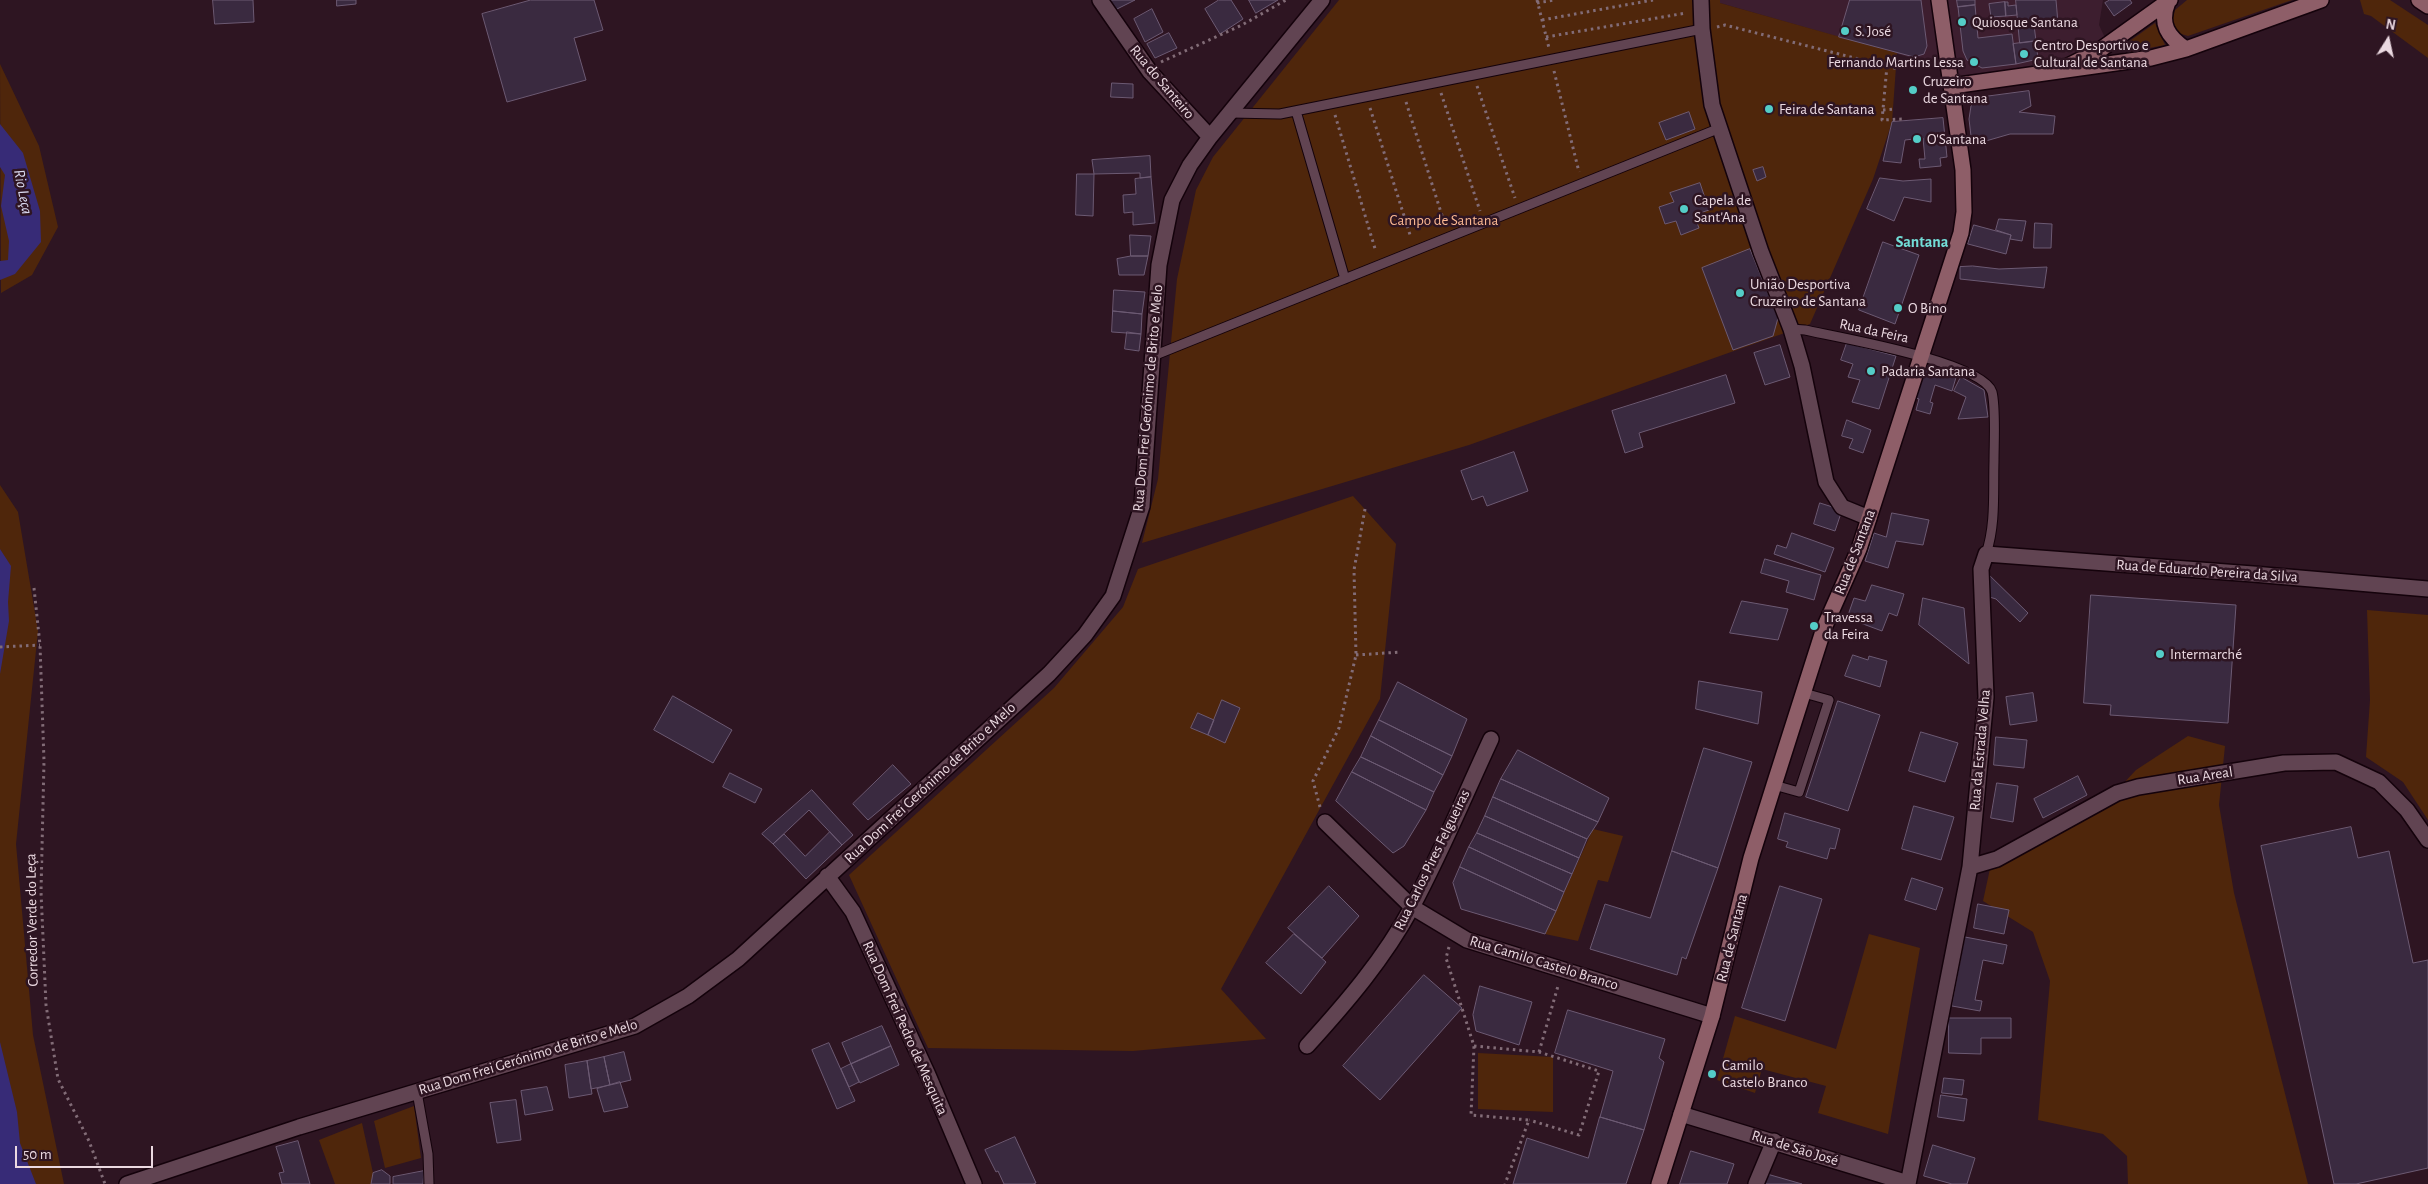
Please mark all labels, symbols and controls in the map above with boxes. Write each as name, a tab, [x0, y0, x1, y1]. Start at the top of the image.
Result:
place label: Quiosque Santana	[1972, 13, 2078, 31]
north arrow	[2363, 15, 2413, 65]
marker: Quiosque Santana	[1956, 16, 1968, 28]
text: N	[2385, 17, 2397, 33]
place label: S. José	[1855, 22, 1891, 40]
marker: S. José	[1839, 25, 1851, 37]
place label: Centro Desportivo e Cultural de Santana	[2034, 36, 2149, 71]
street label: Rua do Santeiro	[1126, 41, 1198, 123]
marker: Centro Desportivo e Cultural de Santana	[2018, 48, 2030, 60]
place label: Fernando Martins Lessa	[1828, 53, 1964, 71]
marker: Fernando Martins Lessa	[1968, 56, 1980, 68]
place label: Cruzeiro de Santana	[1923, 72, 1988, 107]
marker: Cruzeiro de Santana	[1907, 84, 1919, 96]
place label: Feira de Santana	[1779, 100, 1874, 118]
marker: Feira de Santana	[1763, 103, 1775, 115]
place label: O'Santana	[1927, 130, 1986, 148]
marker: O'Santana	[1911, 133, 1923, 145]
water label: Rio Leça	[9, 168, 37, 216]
place label: Capela de Sant'Ana	[1694, 191, 1751, 226]
marker: Capela de Sant'Ana	[1678, 203, 1690, 215]
park label: Campo de Santana	[1390, 211, 1498, 229]
district label: Santana	[1896, 232, 1948, 252]
place label: União Desportiva Cruzeiro de Santana	[1750, 275, 1866, 310]
street label: Rua Dom Frei Gerónimo de Brito e Melo	[1129, 284, 1167, 512]
marker: União Desportiva Cruzeiro de Santana	[1734, 287, 1746, 299]
place label: O Bino	[1908, 299, 1947, 317]
marker: O Bino	[1892, 302, 1904, 314]
street label: Rua da Feira	[1838, 315, 1910, 347]
place label: Padaria Santana	[1881, 362, 1975, 380]
marker: Padaria Santana	[1865, 365, 1877, 377]
street label: Rua de Santana	[1831, 507, 1879, 597]
street label: Rua de Eduardo Pereira da Silva	[2116, 556, 2298, 586]
place label: Travessa da Feira	[1824, 608, 1873, 643]
marker: Travessa da Feira	[1808, 620, 1820, 632]
place label: Intermarché	[2170, 645, 2242, 663]
marker: Intermarché	[2154, 648, 2166, 660]
street label: Rua da Estrada Velha	[1966, 689, 1994, 811]
street label: Rua Dom Frei Gerónimo de Brito e Melo	[840, 699, 1020, 867]
street label: Rua Areal	[2176, 763, 2234, 789]
street label: Rua Carlos Pires Felgueiras	[1390, 787, 1474, 933]
street label: Corredor Verde do Leça	[22, 853, 42, 987]
street label: Rua de Santana	[1712, 892, 1752, 984]
street label: Rua Camilo Castelo Branco	[1468, 932, 1620, 994]
street label: Rua Dom Frei Pedro de Mesquita	[858, 938, 952, 1118]
street label: Rua Dom Frei Gerónimo de Brito e Melo	[416, 1015, 640, 1099]
place label: Camilo Castelo Branco	[1722, 1056, 1808, 1091]
marker: Camilo Castelo Branco	[1706, 1068, 1718, 1080]
street label: Rua de São José	[1749, 1126, 1841, 1170]
scale bar	[18, 1136, 155, 1168]
text: 50 m	[23, 1147, 52, 1162]

